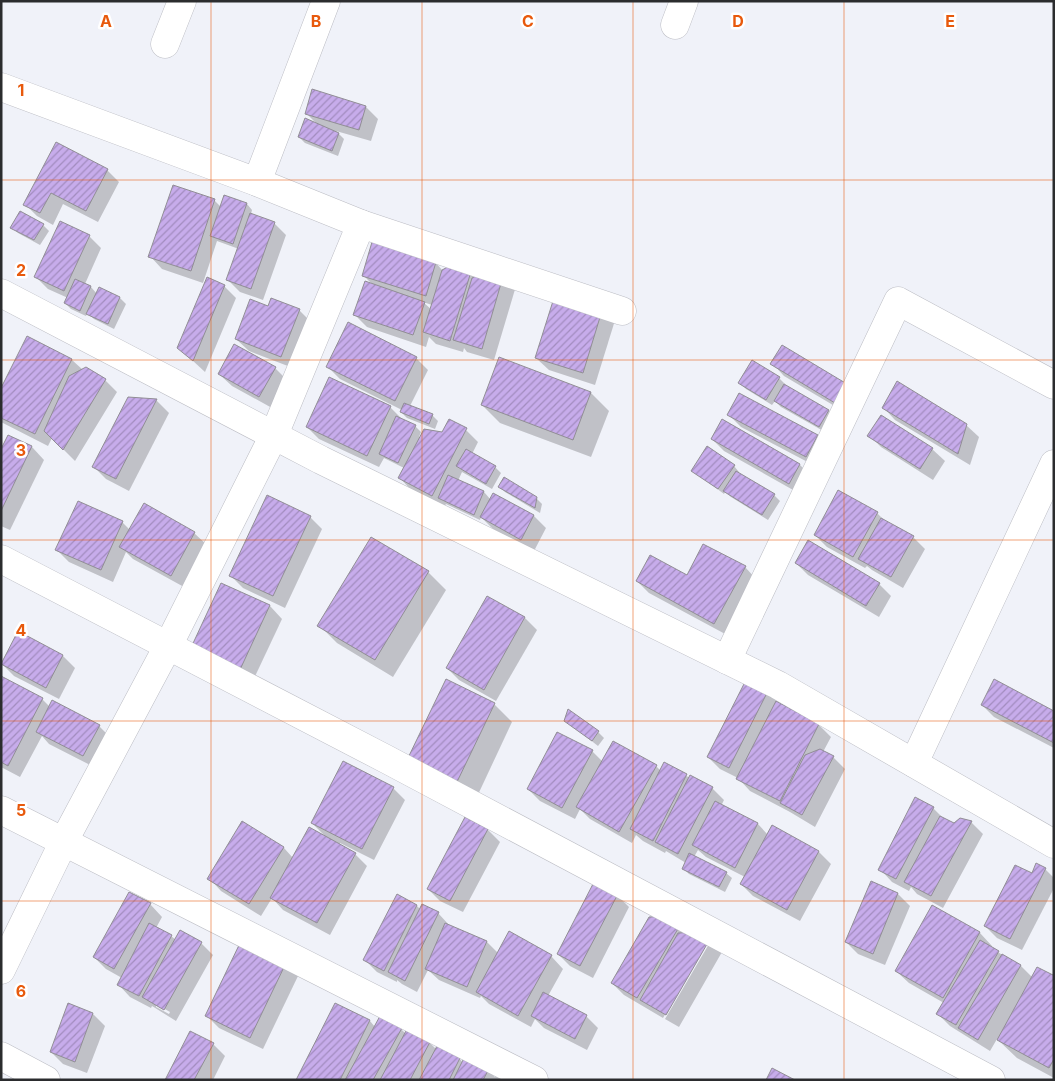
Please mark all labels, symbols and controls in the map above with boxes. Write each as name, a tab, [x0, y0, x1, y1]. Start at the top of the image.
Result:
text: A	[100, 11, 112, 31]
text: B	[311, 11, 321, 31]
text: C	[522, 11, 534, 31]
text: D	[732, 11, 744, 31]
text: E	[945, 11, 955, 31]
text: 1	[18, 80, 24, 100]
text: 2	[16, 260, 26, 280]
text: 3	[16, 440, 26, 460]
text: 4	[16, 620, 27, 640]
text: 5	[16, 800, 26, 820]
text: 6	[16, 981, 26, 1001]

